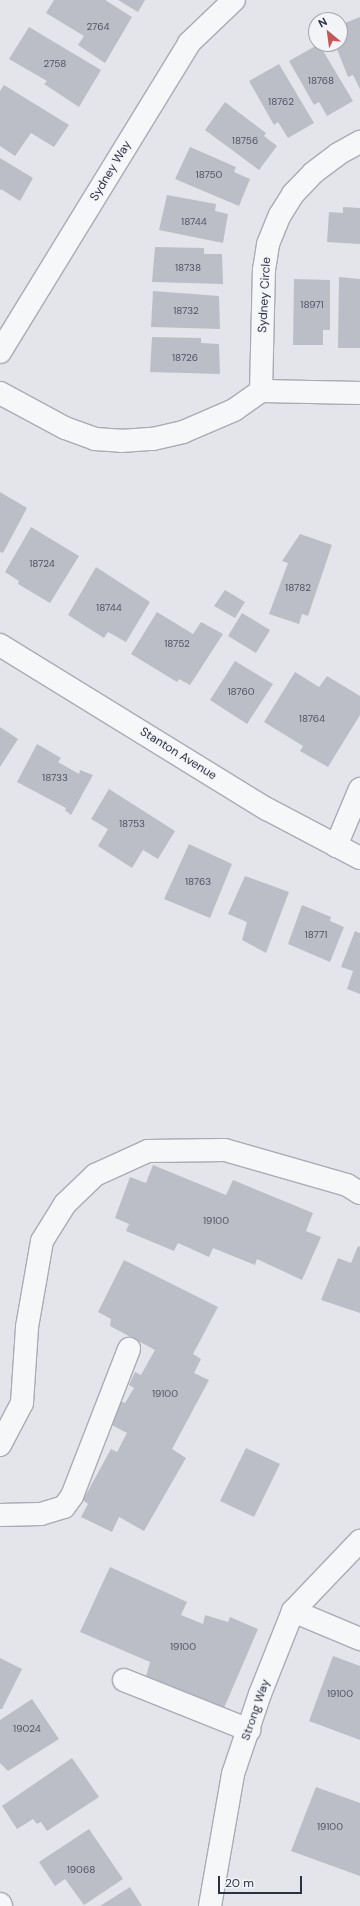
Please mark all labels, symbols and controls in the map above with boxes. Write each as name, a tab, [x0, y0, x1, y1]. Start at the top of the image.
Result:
north arrow	[308, 12, 348, 52]
text: N	[316, 14, 330, 30]
house number: 2764	[86, 21, 110, 33]
house number: 2758	[44, 58, 66, 70]
house number: 18768	[308, 75, 334, 87]
house number: 18762	[268, 96, 294, 108]
house number: 18756	[232, 135, 258, 147]
street label: Sydney Way	[87, 138, 135, 204]
house number: 18750	[196, 169, 222, 181]
house number: 18744	[181, 216, 207, 228]
street label: Sydney Circle	[256, 257, 274, 333]
house number: 18738	[175, 262, 201, 274]
house number: 18971	[300, 299, 324, 311]
house number: 18732	[173, 305, 199, 317]
house number: 18726	[172, 352, 198, 364]
house number: 18724	[29, 558, 55, 570]
house number: 18782	[285, 582, 311, 594]
house number: 18744	[96, 602, 122, 614]
house number: 18752	[164, 638, 190, 650]
house number: 18760	[227, 686, 255, 698]
house number: 18764	[299, 713, 325, 725]
street label: Stanton Avenue	[137, 725, 219, 783]
house number: 18733	[42, 772, 68, 784]
house number: 18753	[119, 818, 145, 830]
house number: 18763	[185, 876, 211, 888]
house number: 18771	[305, 929, 327, 941]
house number: 19100	[203, 1215, 229, 1227]
house number: 19100	[152, 1388, 178, 1400]
house number: 19100	[170, 1641, 196, 1653]
street label: Strong Way	[239, 1677, 273, 1743]
house number: 19100	[327, 1688, 353, 1700]
house number: 19024	[13, 1723, 41, 1735]
house number: 19100	[317, 1821, 343, 1833]
house number: 19068	[67, 1864, 95, 1876]
scale bar	[220, 1868, 304, 1894]
text: 20 m	[225, 1875, 254, 1891]

